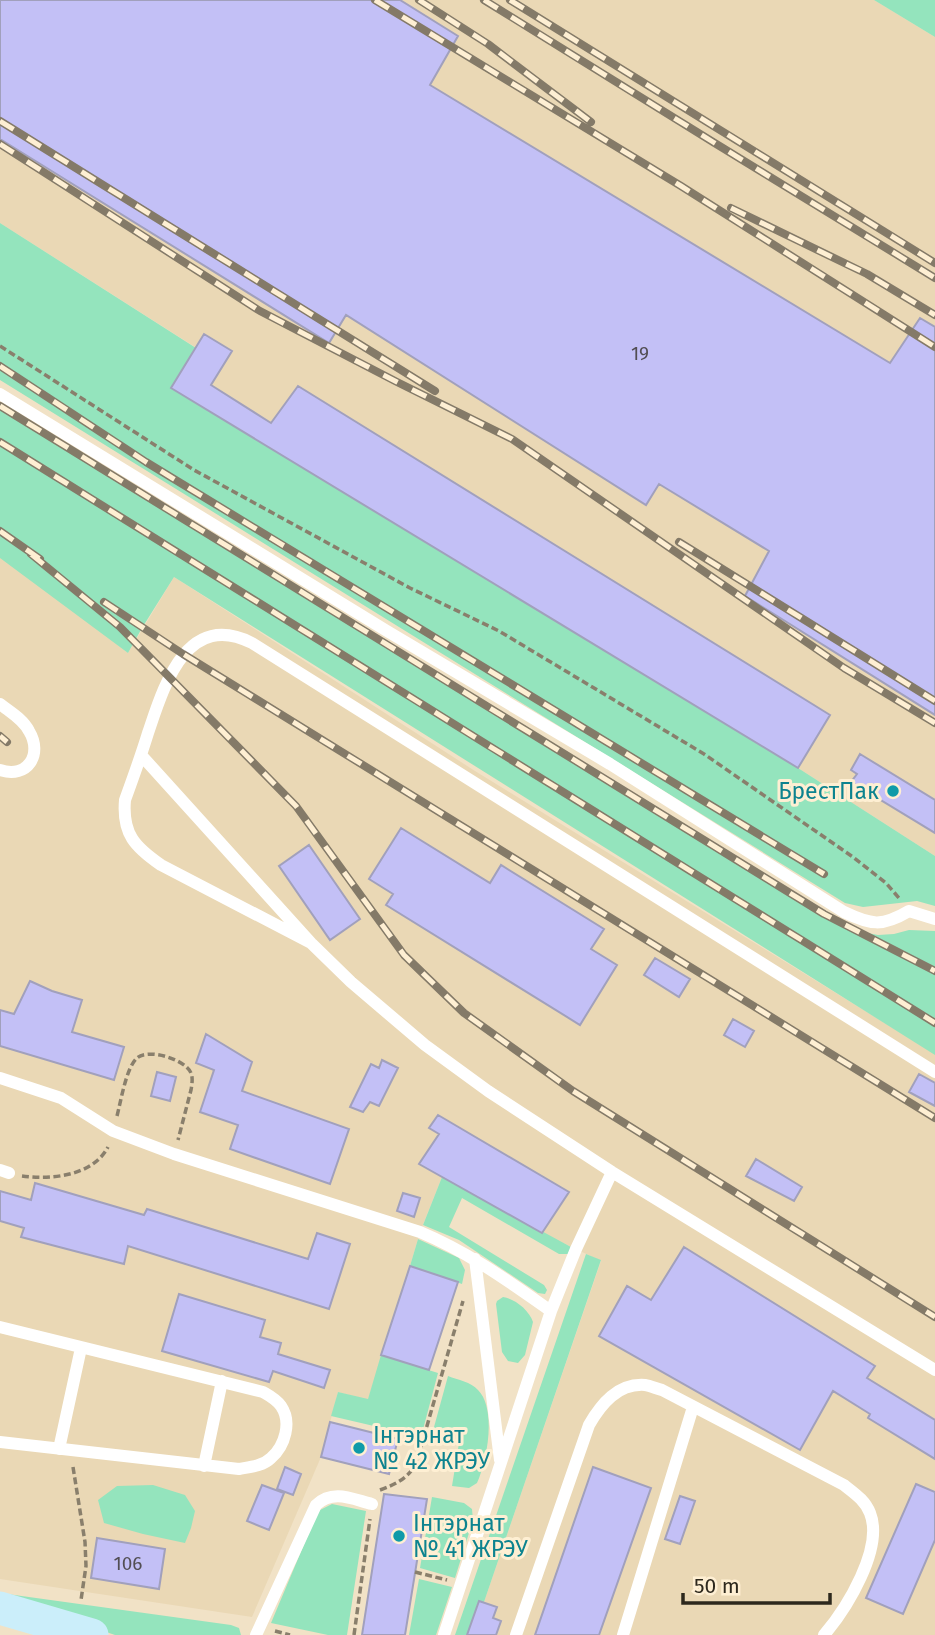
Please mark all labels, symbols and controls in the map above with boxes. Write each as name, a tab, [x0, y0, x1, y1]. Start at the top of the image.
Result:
house number: 19	[631, 342, 649, 365]
place label: БрестПак	[778, 777, 879, 805]
marker: БрестПак	[885, 783, 901, 799]
place label: Інтэрнат № 42 ЖРЭУ	[373, 1421, 491, 1475]
marker: Інтэрнат № 42 ЖРЭУ	[351, 1440, 367, 1456]
place label: Інтэрнат № 41 ЖРЭУ	[413, 1509, 528, 1563]
marker: Інтэрнат № 41 ЖРЭУ	[391, 1528, 407, 1544]
house number: 106	[114, 1552, 142, 1575]
scale bar	[683, 1562, 830, 1606]
text: 50 m	[694, 1573, 740, 1599]

